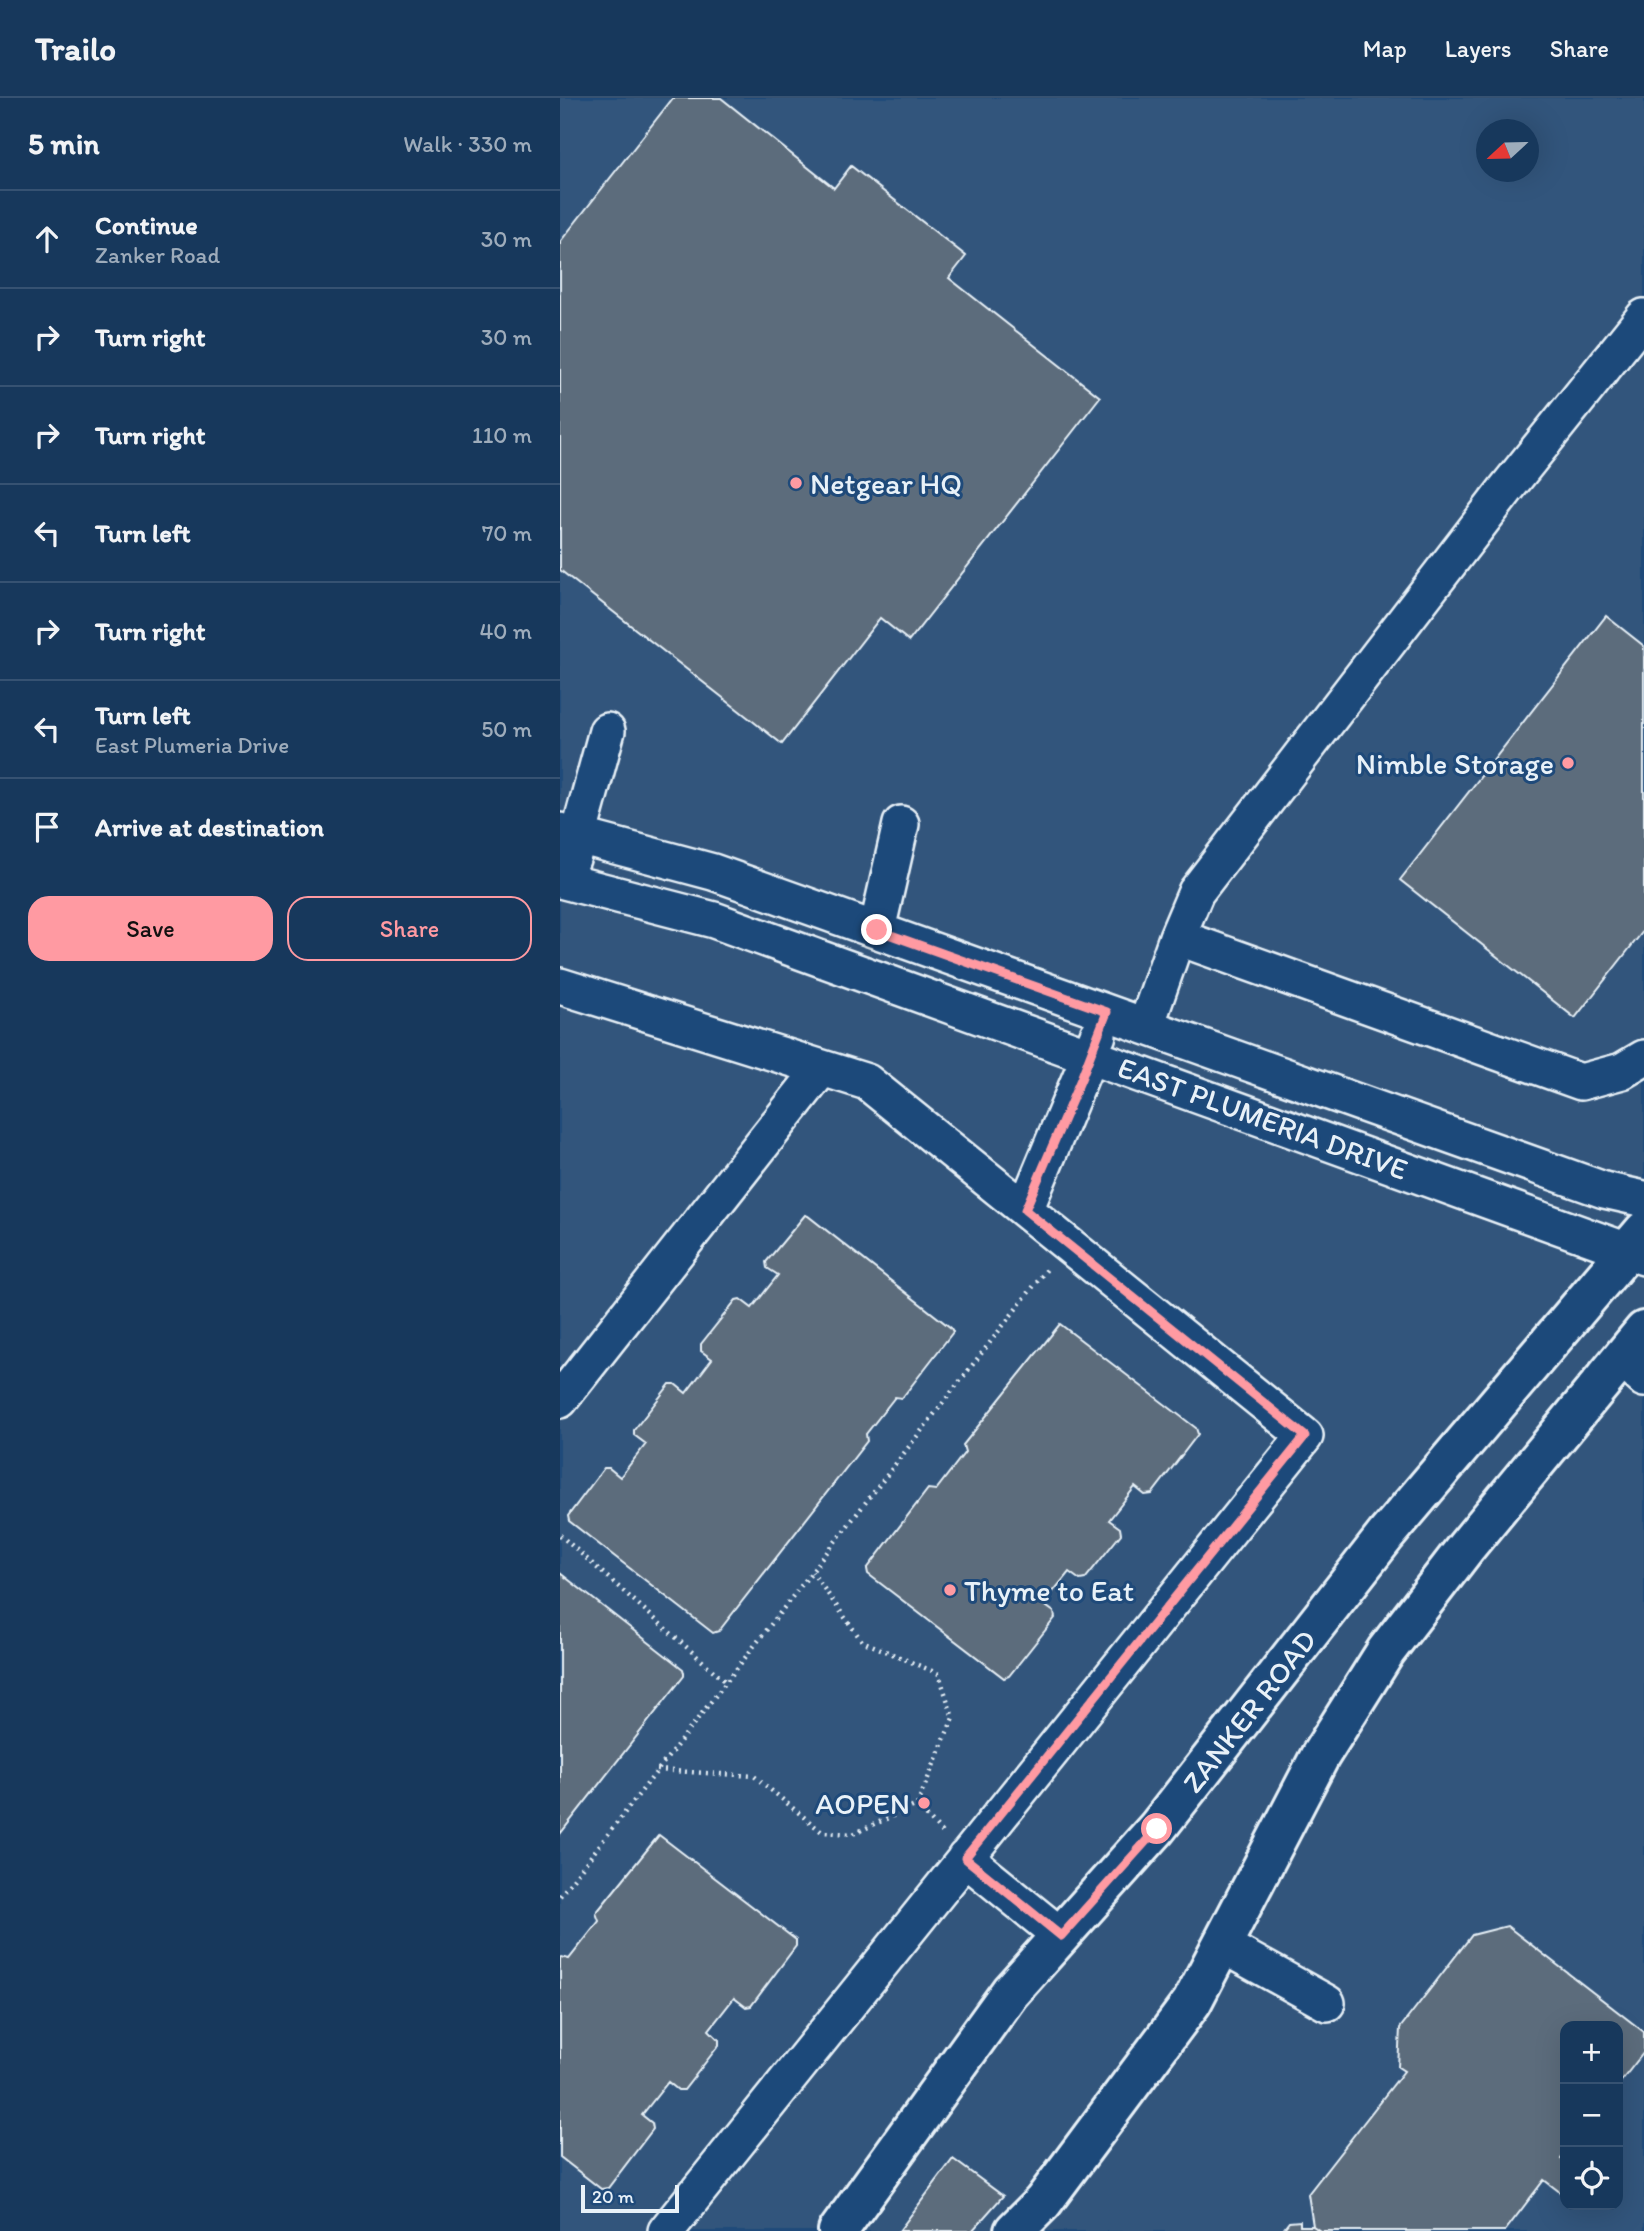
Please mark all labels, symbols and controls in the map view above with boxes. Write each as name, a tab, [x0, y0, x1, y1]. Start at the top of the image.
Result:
text: Trailo	[35, 29, 116, 68]
text: Map	[1363, 34, 1407, 63]
text: Layers	[1445, 34, 1512, 63]
text: Share	[1550, 34, 1609, 63]
north arrow	[1476, 119, 1539, 182]
text: 5 min	[28, 125, 99, 162]
text: Walk · 330 m	[403, 130, 532, 158]
text: Continue	[95, 209, 198, 241]
icon: ahead	[28, 220, 66, 258]
text: 30 m	[481, 225, 532, 253]
text: Zanker Road	[95, 241, 220, 269]
icon: right	[28, 318, 66, 356]
text: Turn right	[95, 321, 206, 353]
text: 30 m	[481, 323, 532, 351]
icon: right	[28, 416, 66, 454]
text: Turn right	[95, 419, 206, 451]
text: 110 m	[472, 421, 532, 449]
place label: Netgear HQ	[810, 465, 962, 502]
marker: Netgear HQ	[788, 475, 804, 491]
icon: left	[28, 514, 66, 552]
text: Turn left	[95, 517, 191, 549]
text: 70 m	[482, 519, 532, 547]
icon: right	[28, 612, 66, 650]
text: Turn right	[95, 615, 206, 647]
text: 40 m	[479, 617, 532, 645]
text: Turn left	[95, 699, 191, 731]
icon: left	[28, 710, 66, 748]
text: 50 m	[481, 715, 532, 743]
text: East Plumeria Drive	[95, 731, 289, 759]
place label: Nimble Storage	[1356, 745, 1554, 782]
marker: Nimble Storage	[1560, 755, 1576, 771]
icon: arrive	[28, 808, 66, 846]
text: Arrive at destination	[95, 811, 324, 843]
button: Save	[28, 896, 273, 961]
button: Share	[287, 896, 532, 961]
route end	[861, 914, 892, 945]
street label: EAST PLUMERIA DRIVE	[1113, 1048, 1413, 1188]
place label: Thyme to Eat	[964, 1572, 1134, 1609]
marker: Thyme to Eat	[942, 1582, 958, 1598]
street label: ZANKER ROAD	[1174, 1622, 1324, 1800]
place label: AOPEN	[815, 1785, 910, 1822]
marker: AOPEN	[916, 1795, 932, 1811]
route start	[1141, 1813, 1172, 1844]
map controls	[1560, 2021, 1623, 2210]
button: +	[1560, 2021, 1623, 2084]
button: −	[1560, 2084, 1623, 2147]
button: locate	[1560, 2147, 1623, 2210]
scale bar	[581, 2182, 679, 2214]
text: 20 m	[592, 2185, 634, 2208]

